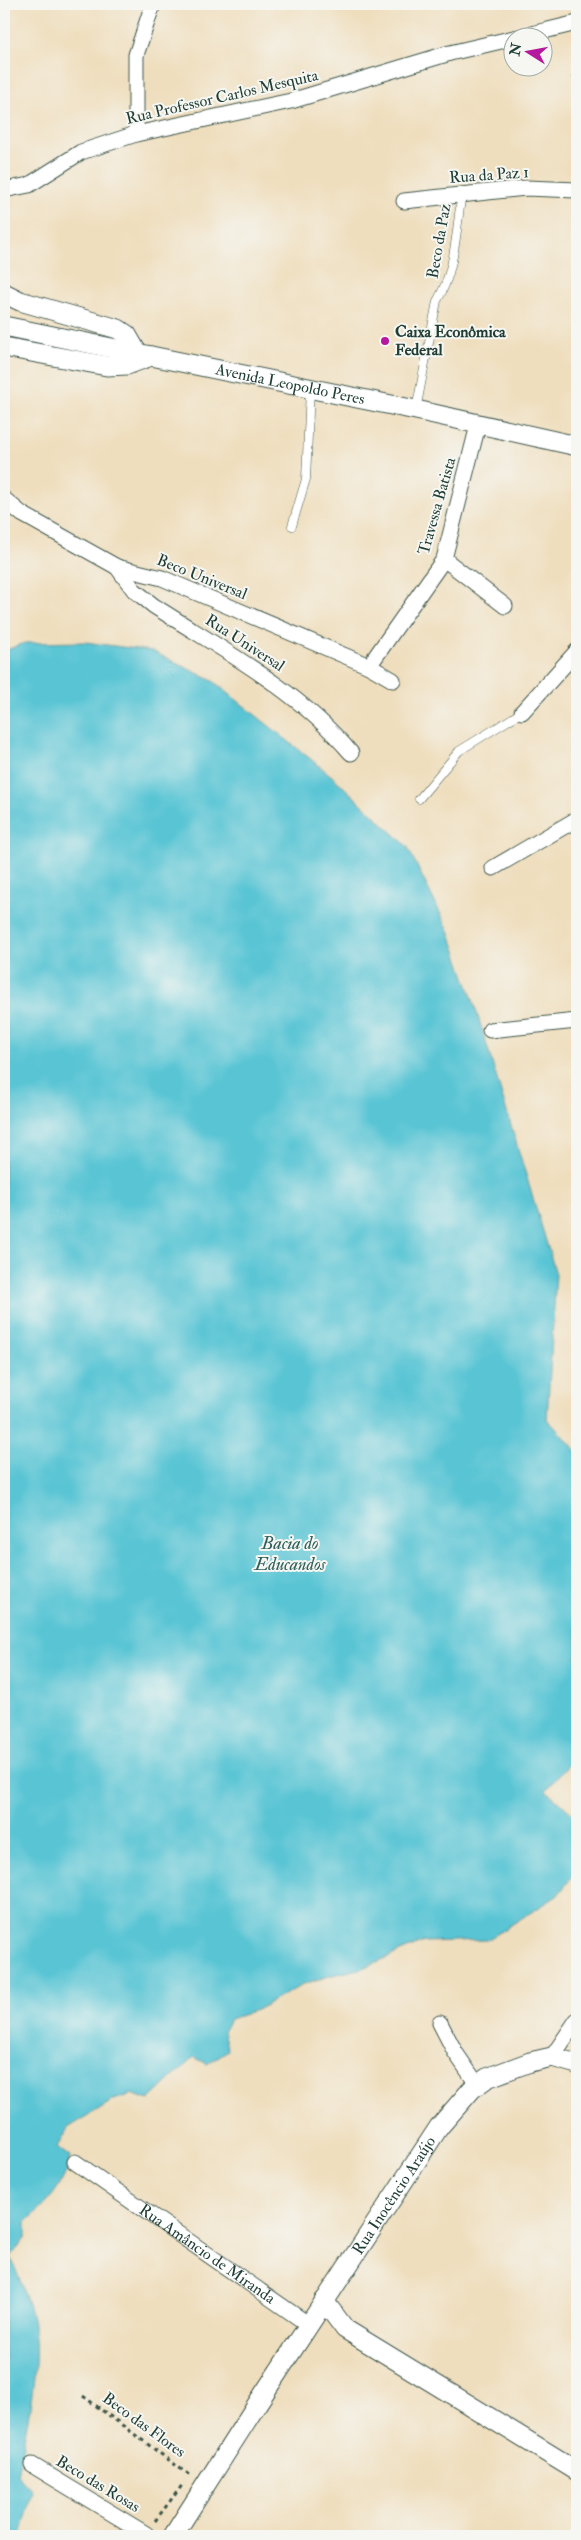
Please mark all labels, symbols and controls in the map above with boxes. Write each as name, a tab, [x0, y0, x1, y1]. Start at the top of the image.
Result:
north arrow	[504, 28, 554, 78]
text: N	[506, 41, 525, 58]
street label: Rua Professor Carlos Mesquita	[124, 65, 321, 129]
street label: Rua da Paz 1	[449, 162, 529, 188]
street label: Beco da Paz	[423, 202, 455, 280]
place label: Caixa Econômica Federal	[395, 322, 506, 360]
marker: Caixa Econômica Federal	[379, 335, 391, 347]
street label: Avenida Leopoldo Peres	[213, 359, 367, 409]
street label: Travessa Batista	[414, 455, 461, 557]
street label: Beco Universal	[154, 550, 250, 604]
street label: Rua Universal	[202, 610, 288, 676]
water label: Bacia do Educandos	[253, 1532, 327, 1576]
street label: Rua Inocêncio Araújo	[348, 2132, 440, 2258]
street label: Rua Amâncio de Miranda	[135, 2200, 279, 2309]
street label: Beco das Flores	[99, 2388, 189, 2462]
street label: Beco das Rosas	[52, 2451, 144, 2517]

